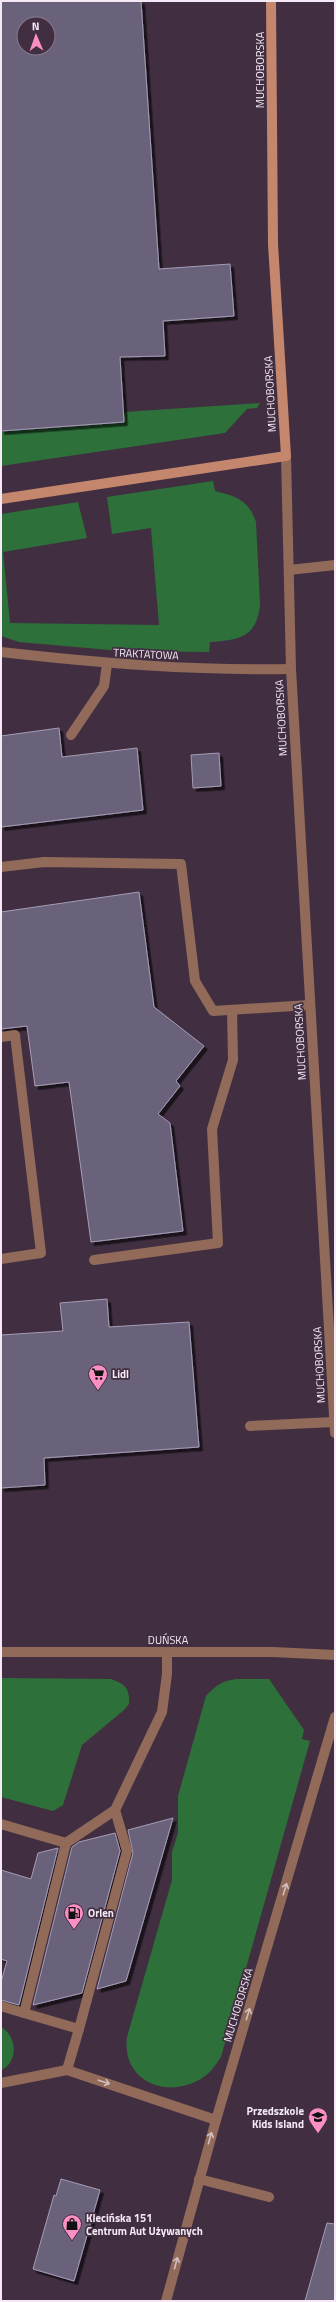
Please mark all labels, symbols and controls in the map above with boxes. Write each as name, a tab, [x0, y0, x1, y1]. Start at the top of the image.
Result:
north arrow	[16, 16, 56, 56]
text: N	[32, 18, 40, 34]
street label: MUCHOBORSKA	[252, 31, 268, 108]
street label: MUCHOBORSKA	[260, 355, 280, 433]
street label: TRAKTATOWA	[113, 644, 180, 664]
street label: MUCHOBORSKA	[271, 679, 291, 757]
street label: MUCHOBORSKA	[290, 1003, 310, 1081]
street label: MUCHOBORSKA	[309, 1326, 329, 1404]
supermarket icon: Lidl	[87, 1363, 109, 1391]
place label: Lidl	[112, 1366, 129, 1382]
street label: DUŃSKA	[148, 1632, 189, 1648]
one-way arrow	[282, 1883, 289, 1896]
fuel station icon: Orlen	[63, 1902, 85, 1930]
place label: Orlen	[88, 1905, 114, 1921]
street label: MUCHOBORSKA	[219, 1966, 257, 2044]
one-way arrow	[245, 2007, 252, 2020]
one-way arrow	[98, 2079, 111, 2086]
place label: Przedszkole Kids Island	[247, 2103, 304, 2132]
school or university icon: Przedszkole Kids Island	[307, 2106, 329, 2134]
one-way arrow	[207, 2132, 215, 2145]
place label: Klecińska 151 Centrum Aut Używanych	[86, 2210, 203, 2239]
shop icon: Klecińska 151 Centrum Aut Używanych	[61, 2213, 83, 2241]
one-way arrow	[173, 2257, 180, 2270]

